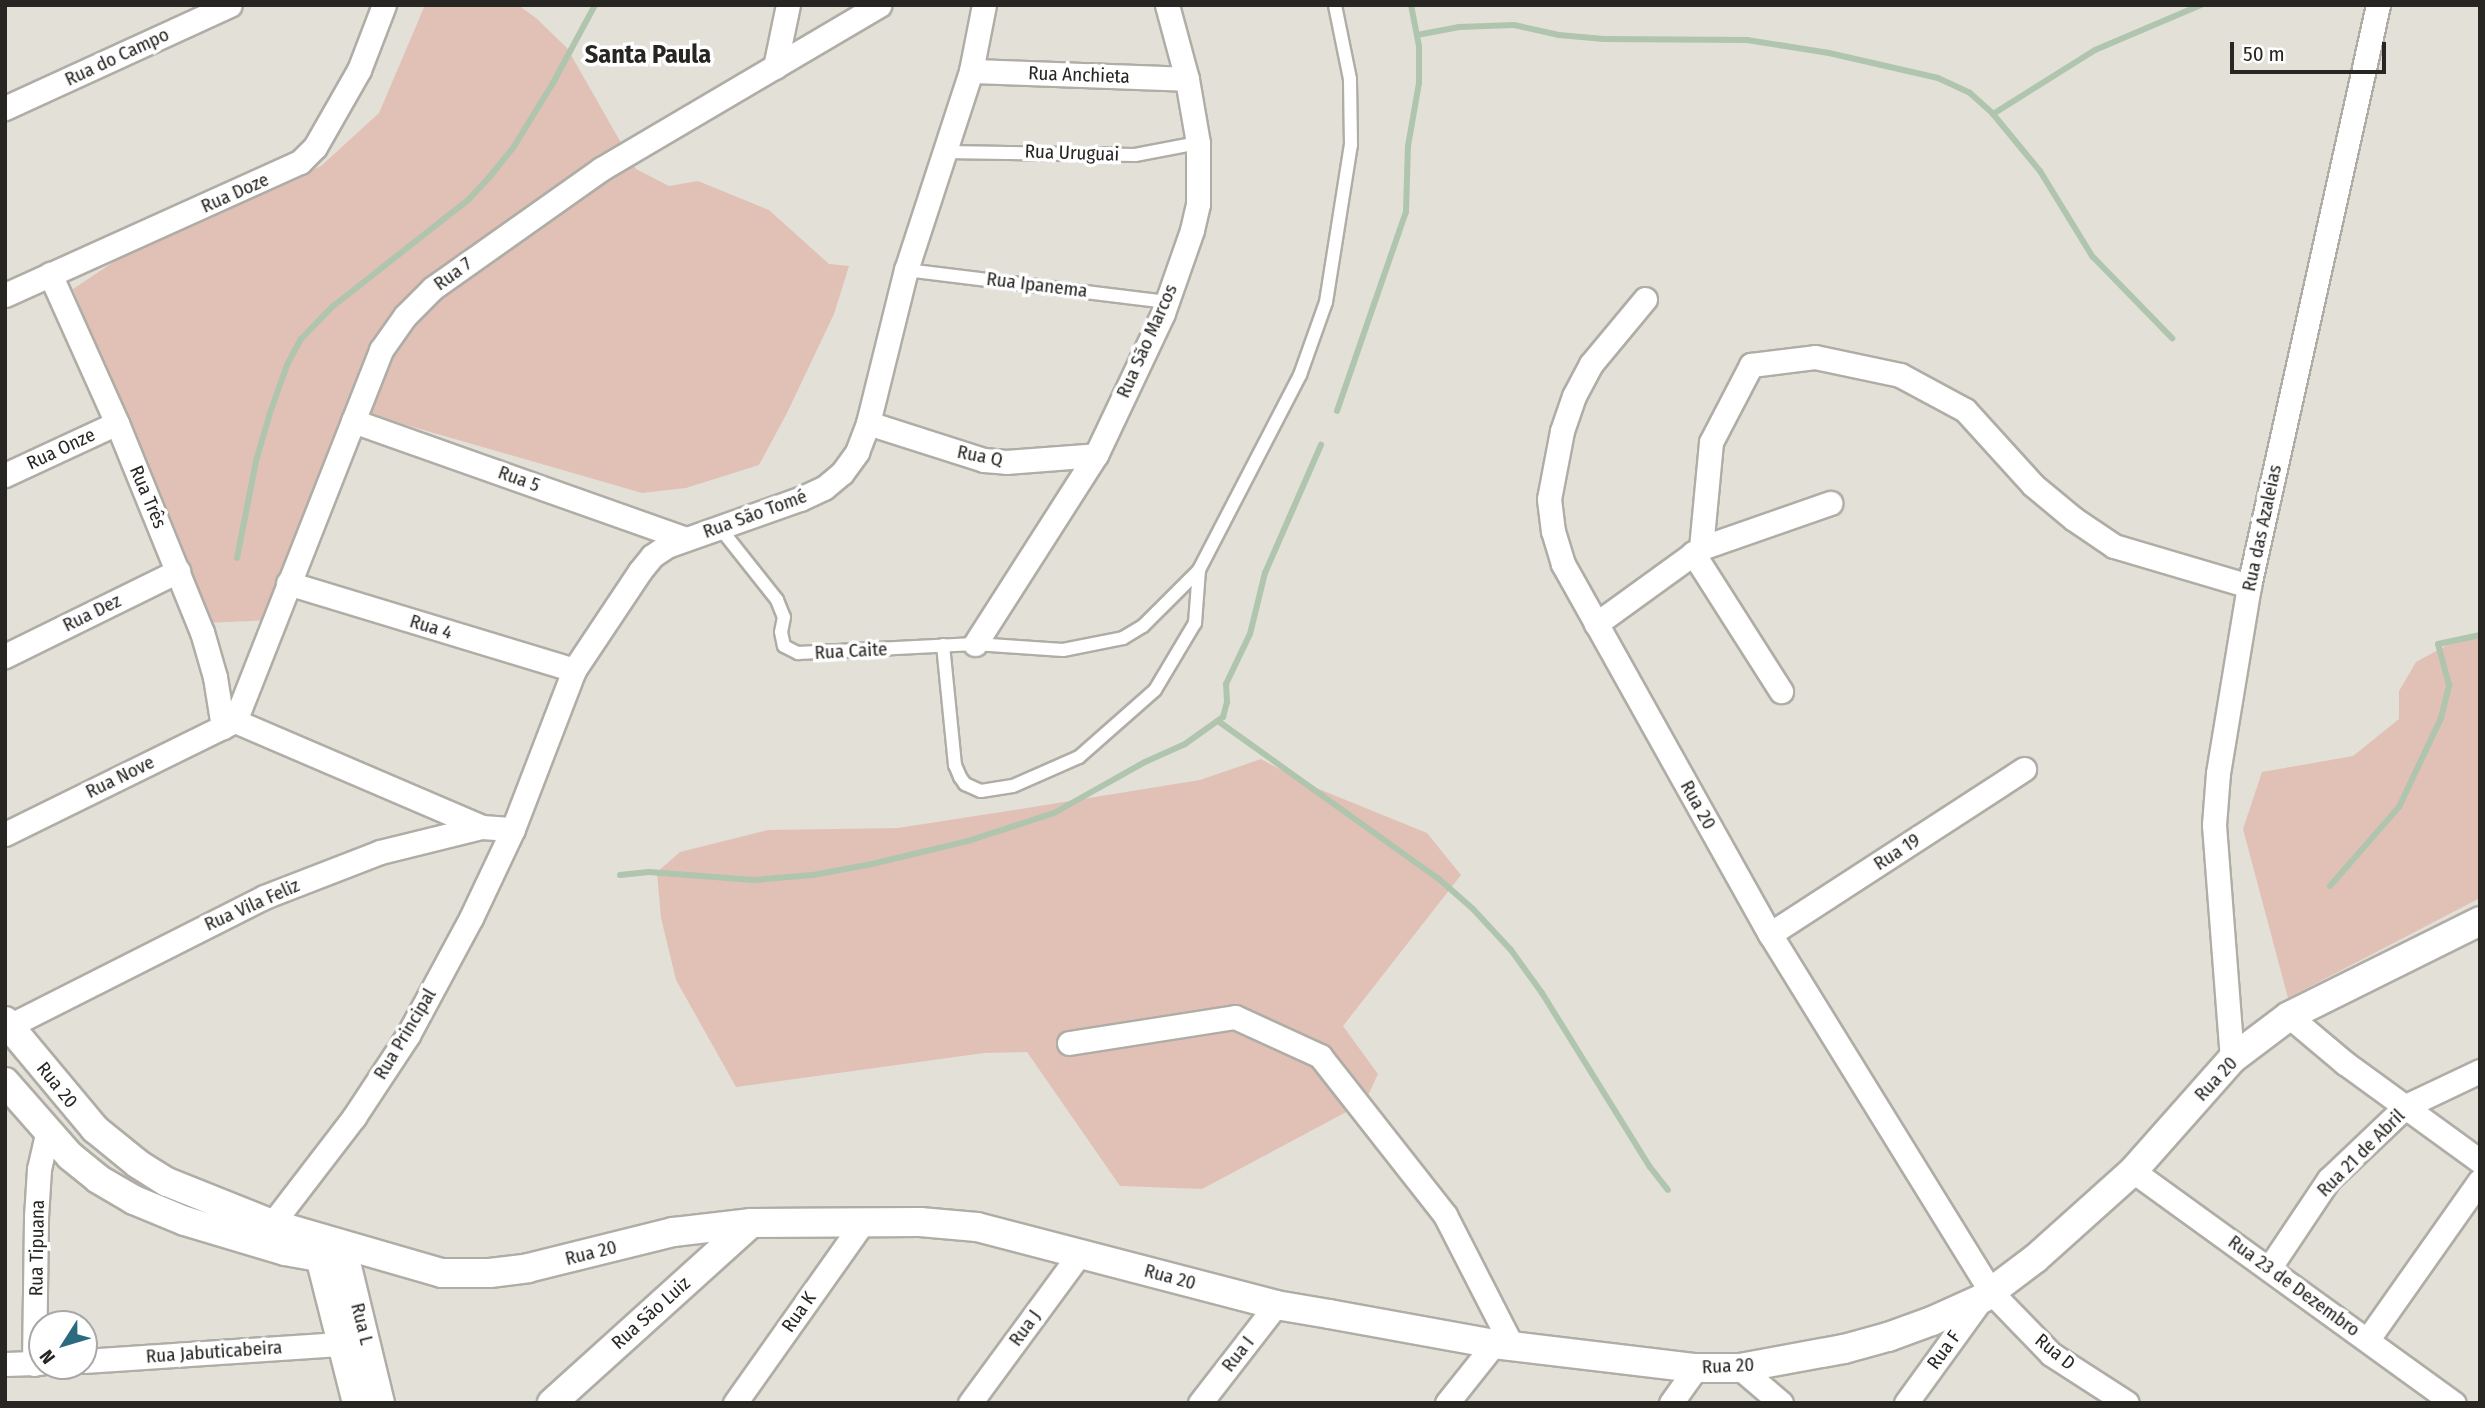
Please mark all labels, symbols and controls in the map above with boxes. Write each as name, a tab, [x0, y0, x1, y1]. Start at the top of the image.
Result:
street label: Rua do Campo	[61, 23, 173, 91]
scale bar	[2233, 28, 2389, 72]
district label: Santa Paula	[585, 39, 711, 71]
text: 50 m	[2243, 41, 2285, 67]
street label: Rua Anchieta	[1028, 62, 1130, 88]
street label: Rua Uruguai	[1024, 140, 1120, 166]
street label: Rua Doze	[198, 168, 272, 218]
street label: Rua 7	[429, 253, 477, 295]
street label: Rua Ipanema	[985, 267, 1089, 303]
street label: Rua São Marcos	[1112, 281, 1182, 401]
street label: Rua Onze	[23, 423, 99, 475]
street label: Rua Q	[955, 440, 1005, 472]
street label: Rua 5	[495, 461, 543, 497]
street label: Rua Três	[125, 462, 171, 532]
street label: Rua das Azaleias	[2237, 463, 2287, 593]
street label: Rua São Tomé	[700, 485, 810, 543]
street label: Rua Dez	[59, 589, 125, 637]
street label: Rua 4	[407, 610, 455, 644]
street label: Rua Caite	[814, 638, 888, 664]
street label: Rua Nove	[82, 751, 158, 803]
street label: Rua 20	[1675, 777, 1721, 833]
street label: Rua 19	[1870, 829, 1924, 875]
street label: Rua Vila Feliz	[201, 874, 303, 936]
street label: Rua Principal	[369, 984, 441, 1084]
street label: Rua 20	[2190, 1052, 2242, 1106]
street label: Rua 20	[32, 1057, 82, 1113]
street label: Rua 21 de Abril	[2312, 1104, 2410, 1202]
street label: Rua Tipuana	[25, 1200, 49, 1296]
street label: Rua 23 de Dezembro	[2224, 1231, 2364, 1341]
street label: Rua 20	[563, 1236, 619, 1270]
street label: Rua 20	[1142, 1259, 1198, 1295]
street label: Rua São Luiz	[607, 1272, 695, 1354]
street label: Rua K	[777, 1287, 821, 1337]
street label: Rua L	[346, 1301, 378, 1347]
street label: Rua J	[1004, 1305, 1046, 1351]
north arrow	[28, 1310, 98, 1380]
street label: Rua F	[1922, 1326, 1966, 1374]
street label: Rua D	[2030, 1329, 2080, 1375]
street label: Rua I	[1217, 1332, 1259, 1376]
street label: Rua Jabuticabeira	[145, 1336, 283, 1368]
text: N	[35, 1345, 60, 1368]
street label: Rua 20	[1701, 1353, 1755, 1379]

